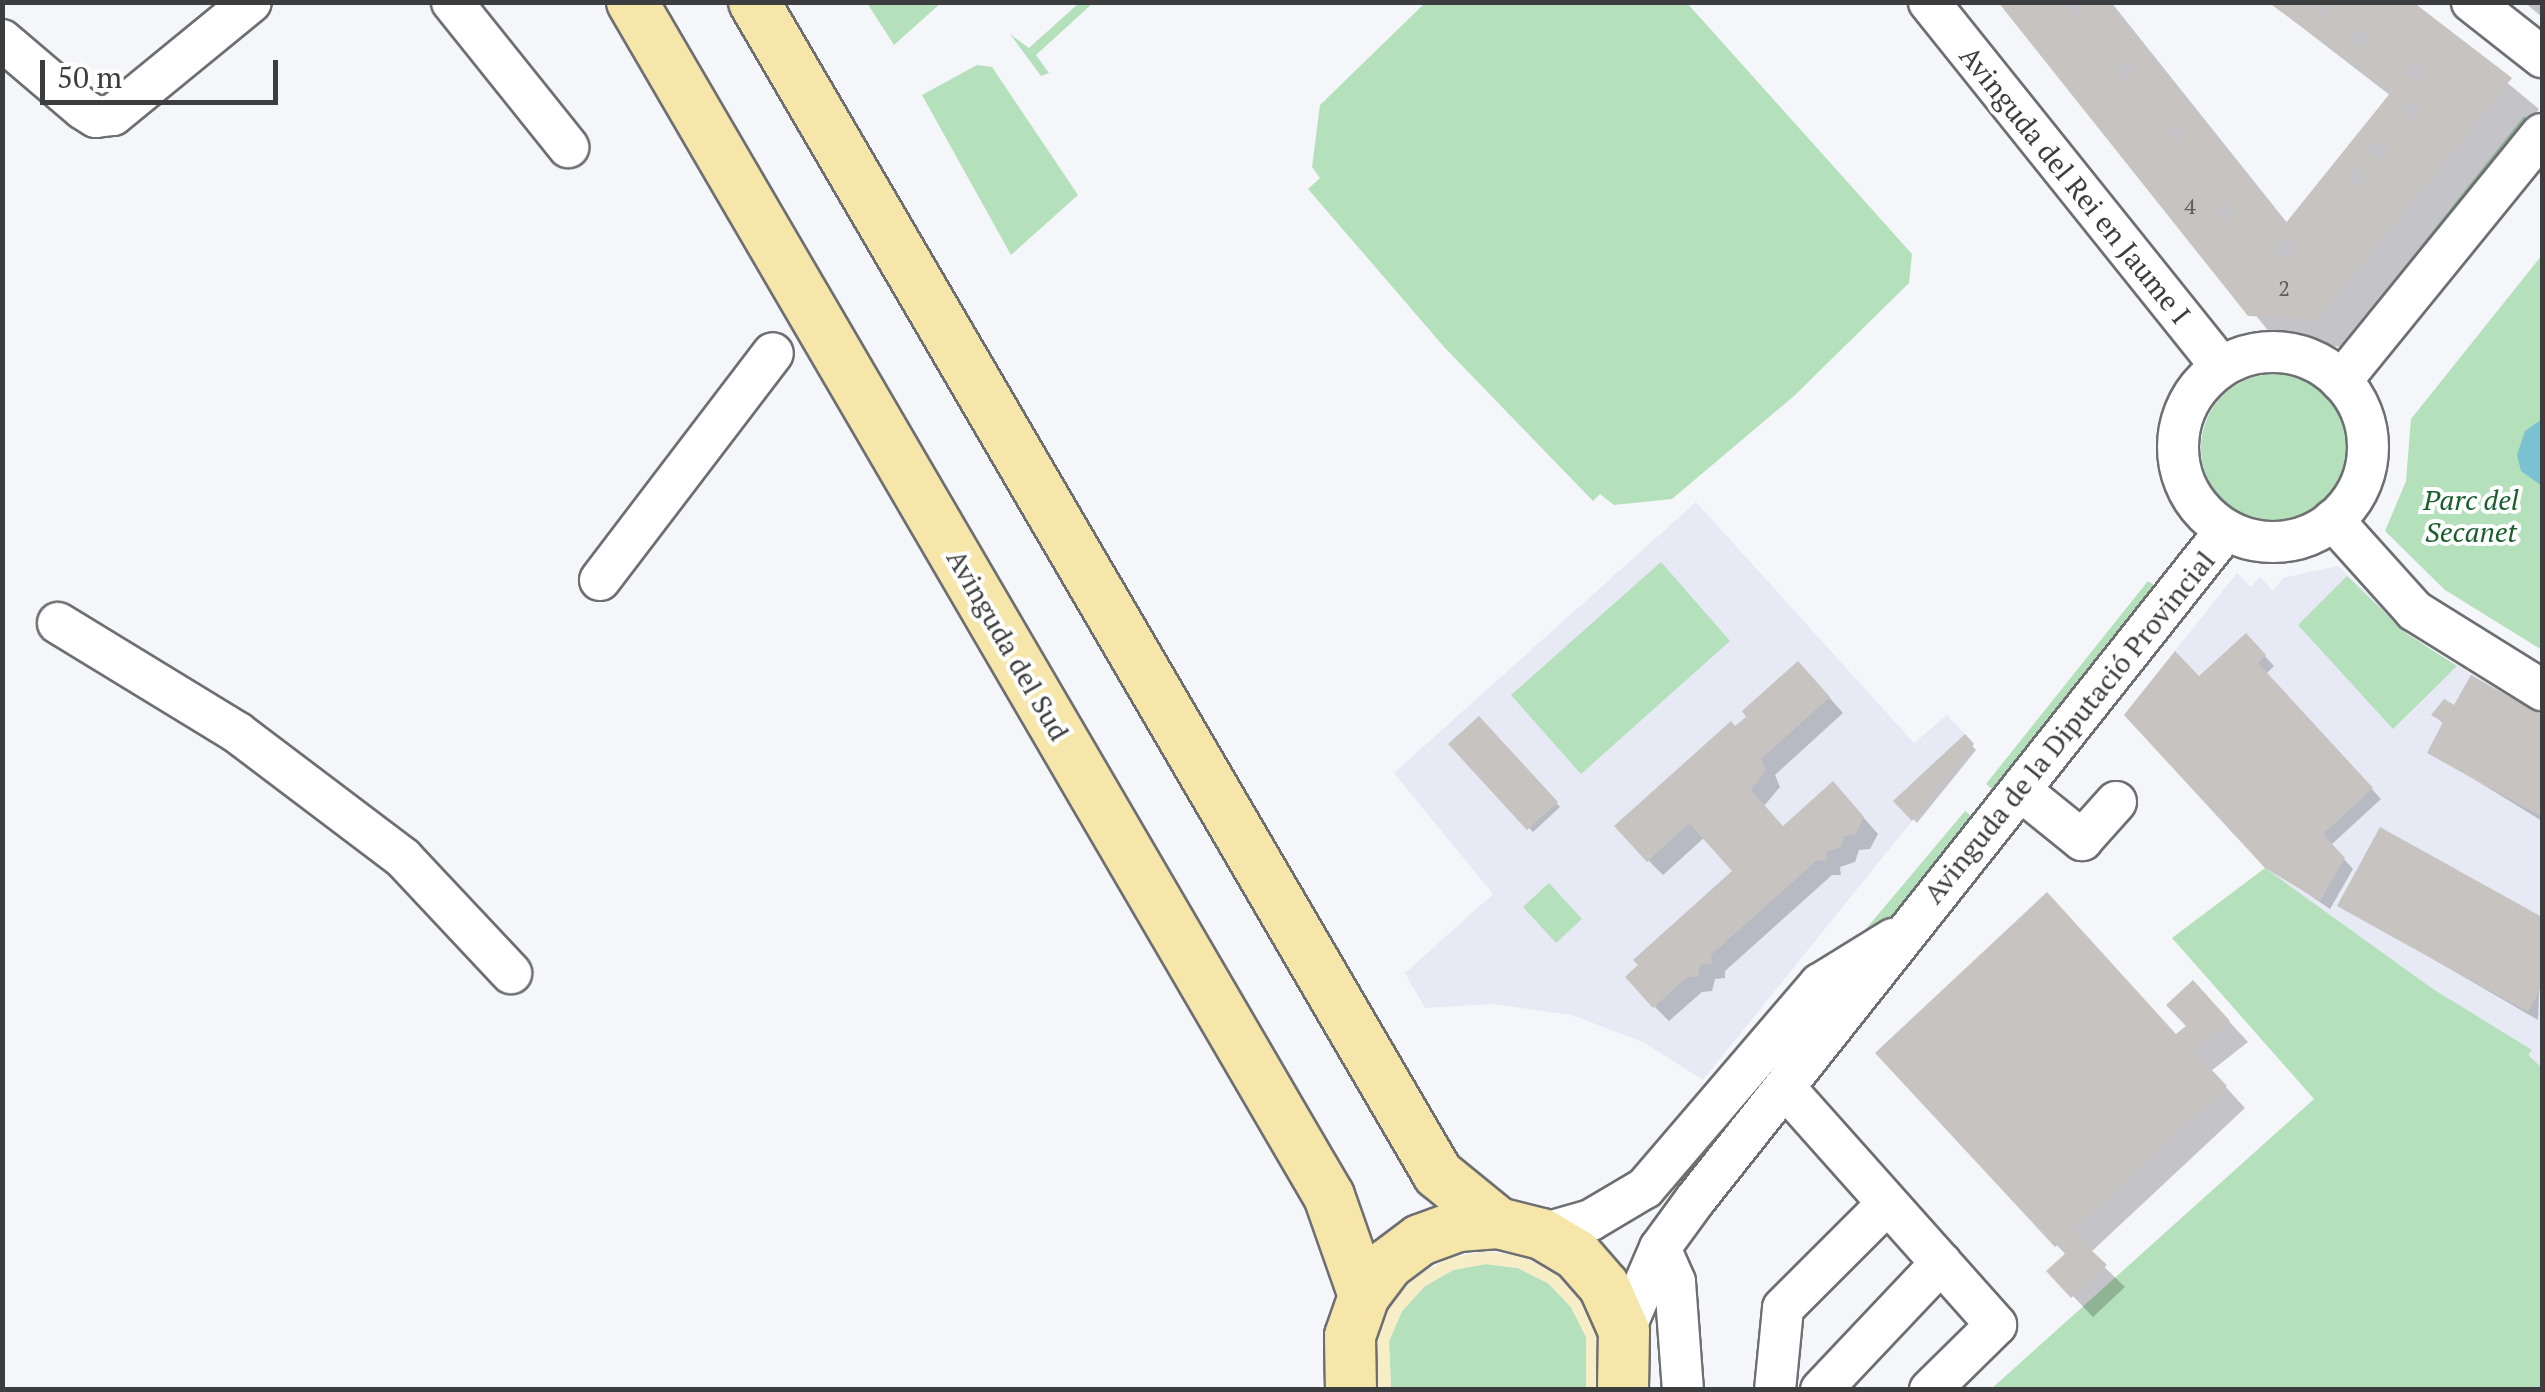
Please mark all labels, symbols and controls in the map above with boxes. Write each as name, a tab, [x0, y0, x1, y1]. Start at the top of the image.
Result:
street label: Avinguda del Rei en Jaume I	[1953, 39, 2197, 331]
scale bar	[45, 40, 282, 102]
text: 50 m	[57, 57, 122, 97]
house number: 4	[2184, 193, 2196, 219]
house number: 2	[2278, 275, 2290, 301]
park label: Parc del Secanet	[2423, 483, 2519, 549]
street label: Avinguda del Sud	[940, 543, 1076, 747]
street label: Avinguda de la Diputació Provincial	[1916, 544, 2222, 910]

